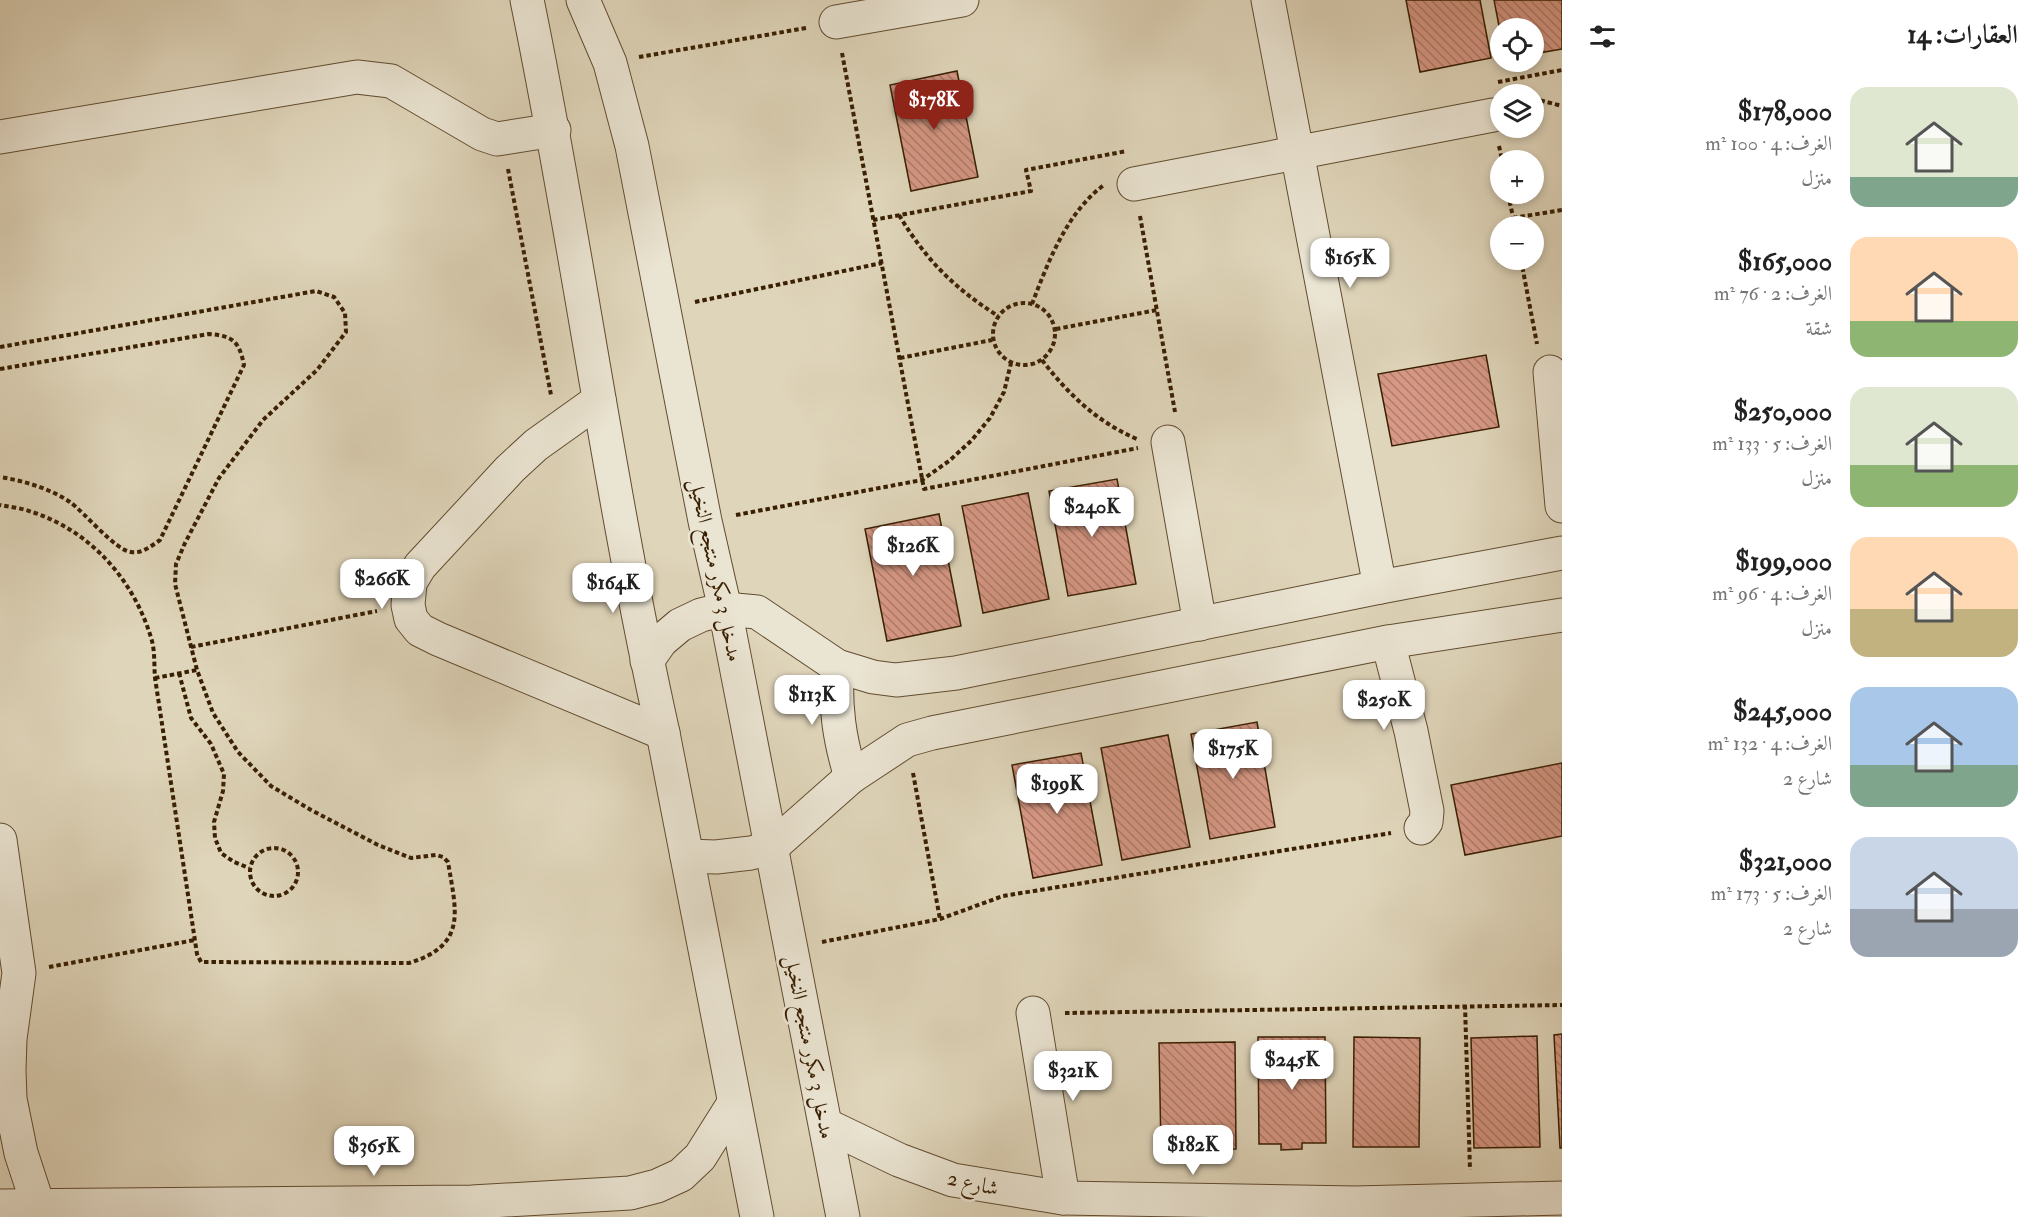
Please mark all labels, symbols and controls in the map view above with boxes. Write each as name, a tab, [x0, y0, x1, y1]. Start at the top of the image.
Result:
map controls	[1490, 18, 1544, 270]
button: locate	[1490, 18, 1544, 72]
text: العقارات: 14	[1907, 19, 2018, 51]
icon: filters	[1586, 20, 1619, 53]
pin: $178K	[892, 80, 976, 131]
button: layers	[1490, 84, 1544, 138]
text: $178K	[908, 87, 960, 112]
text: $178,000	[1738, 96, 1832, 128]
icon: home	[1898, 111, 1970, 183]
text: الغرف: 4 · 100 m²	[1705, 131, 1832, 156]
button: +	[1490, 150, 1544, 204]
text: منزل	[1801, 166, 1832, 191]
button: −	[1490, 216, 1544, 270]
pin: $165K	[1308, 238, 1392, 289]
text: $165K	[1324, 245, 1376, 270]
text: $165,000	[1738, 246, 1832, 278]
icon: home	[1898, 261, 1970, 333]
text: الغرف: 2 · 76 m²	[1714, 281, 1832, 306]
text: شقة	[1806, 316, 1832, 341]
text: $250,000	[1733, 396, 1832, 428]
icon: home	[1898, 411, 1970, 483]
text: الغرف: 5 · 133 m²	[1712, 431, 1832, 456]
text: منزل	[1801, 466, 1832, 491]
street label: مدخل 3 مكرر منتجع النخيل	[678, 476, 748, 665]
pin: $240K	[1050, 487, 1134, 538]
text: $240K	[1064, 494, 1120, 519]
pin: $126K	[871, 526, 955, 577]
text: $126K	[887, 533, 939, 558]
text: $199,000	[1735, 546, 1832, 578]
pin: $266K	[340, 559, 424, 610]
icon: home	[1898, 561, 1970, 633]
pin: $164K	[571, 563, 655, 614]
text: $266K	[354, 566, 410, 591]
text: $164K	[586, 570, 640, 595]
text: الغرف: 4 · 96 m²	[1712, 581, 1832, 606]
text: منزل	[1801, 616, 1832, 641]
pin: $113K	[770, 675, 854, 726]
pin: $250K	[1342, 680, 1426, 731]
text: $113K	[788, 682, 836, 707]
text: $250K	[1357, 687, 1411, 712]
text: $245,000	[1733, 696, 1832, 728]
icon: home	[1898, 711, 1970, 783]
pin: $175K	[1191, 729, 1275, 780]
text: الغرف: 4 · 132 m²	[1708, 731, 1832, 756]
text: $175K	[1208, 736, 1258, 761]
pin: $199K	[1015, 764, 1099, 815]
text: شارع 2	[1783, 766, 1832, 791]
text: $199K	[1031, 771, 1083, 796]
text: $321,000	[1739, 846, 1832, 878]
icon: home	[1898, 861, 1970, 933]
text: الغرف: 5 · 173 m²	[1711, 881, 1832, 906]
text: شارع 2	[1783, 916, 1832, 941]
street label: مدخل 3 مكرر منتجع النخيل	[774, 953, 841, 1142]
pin: $245K	[1250, 1040, 1334, 1091]
text: $245K	[1264, 1047, 1320, 1072]
pin: $321K	[1031, 1051, 1115, 1102]
text: $321K	[1048, 1058, 1098, 1083]
pin: $182K	[1151, 1125, 1235, 1176]
pin: $365K	[332, 1126, 416, 1177]
text: $182K	[1167, 1132, 1219, 1157]
text: $365K	[348, 1133, 400, 1158]
street label: شارع 2	[944, 1165, 1001, 1206]

